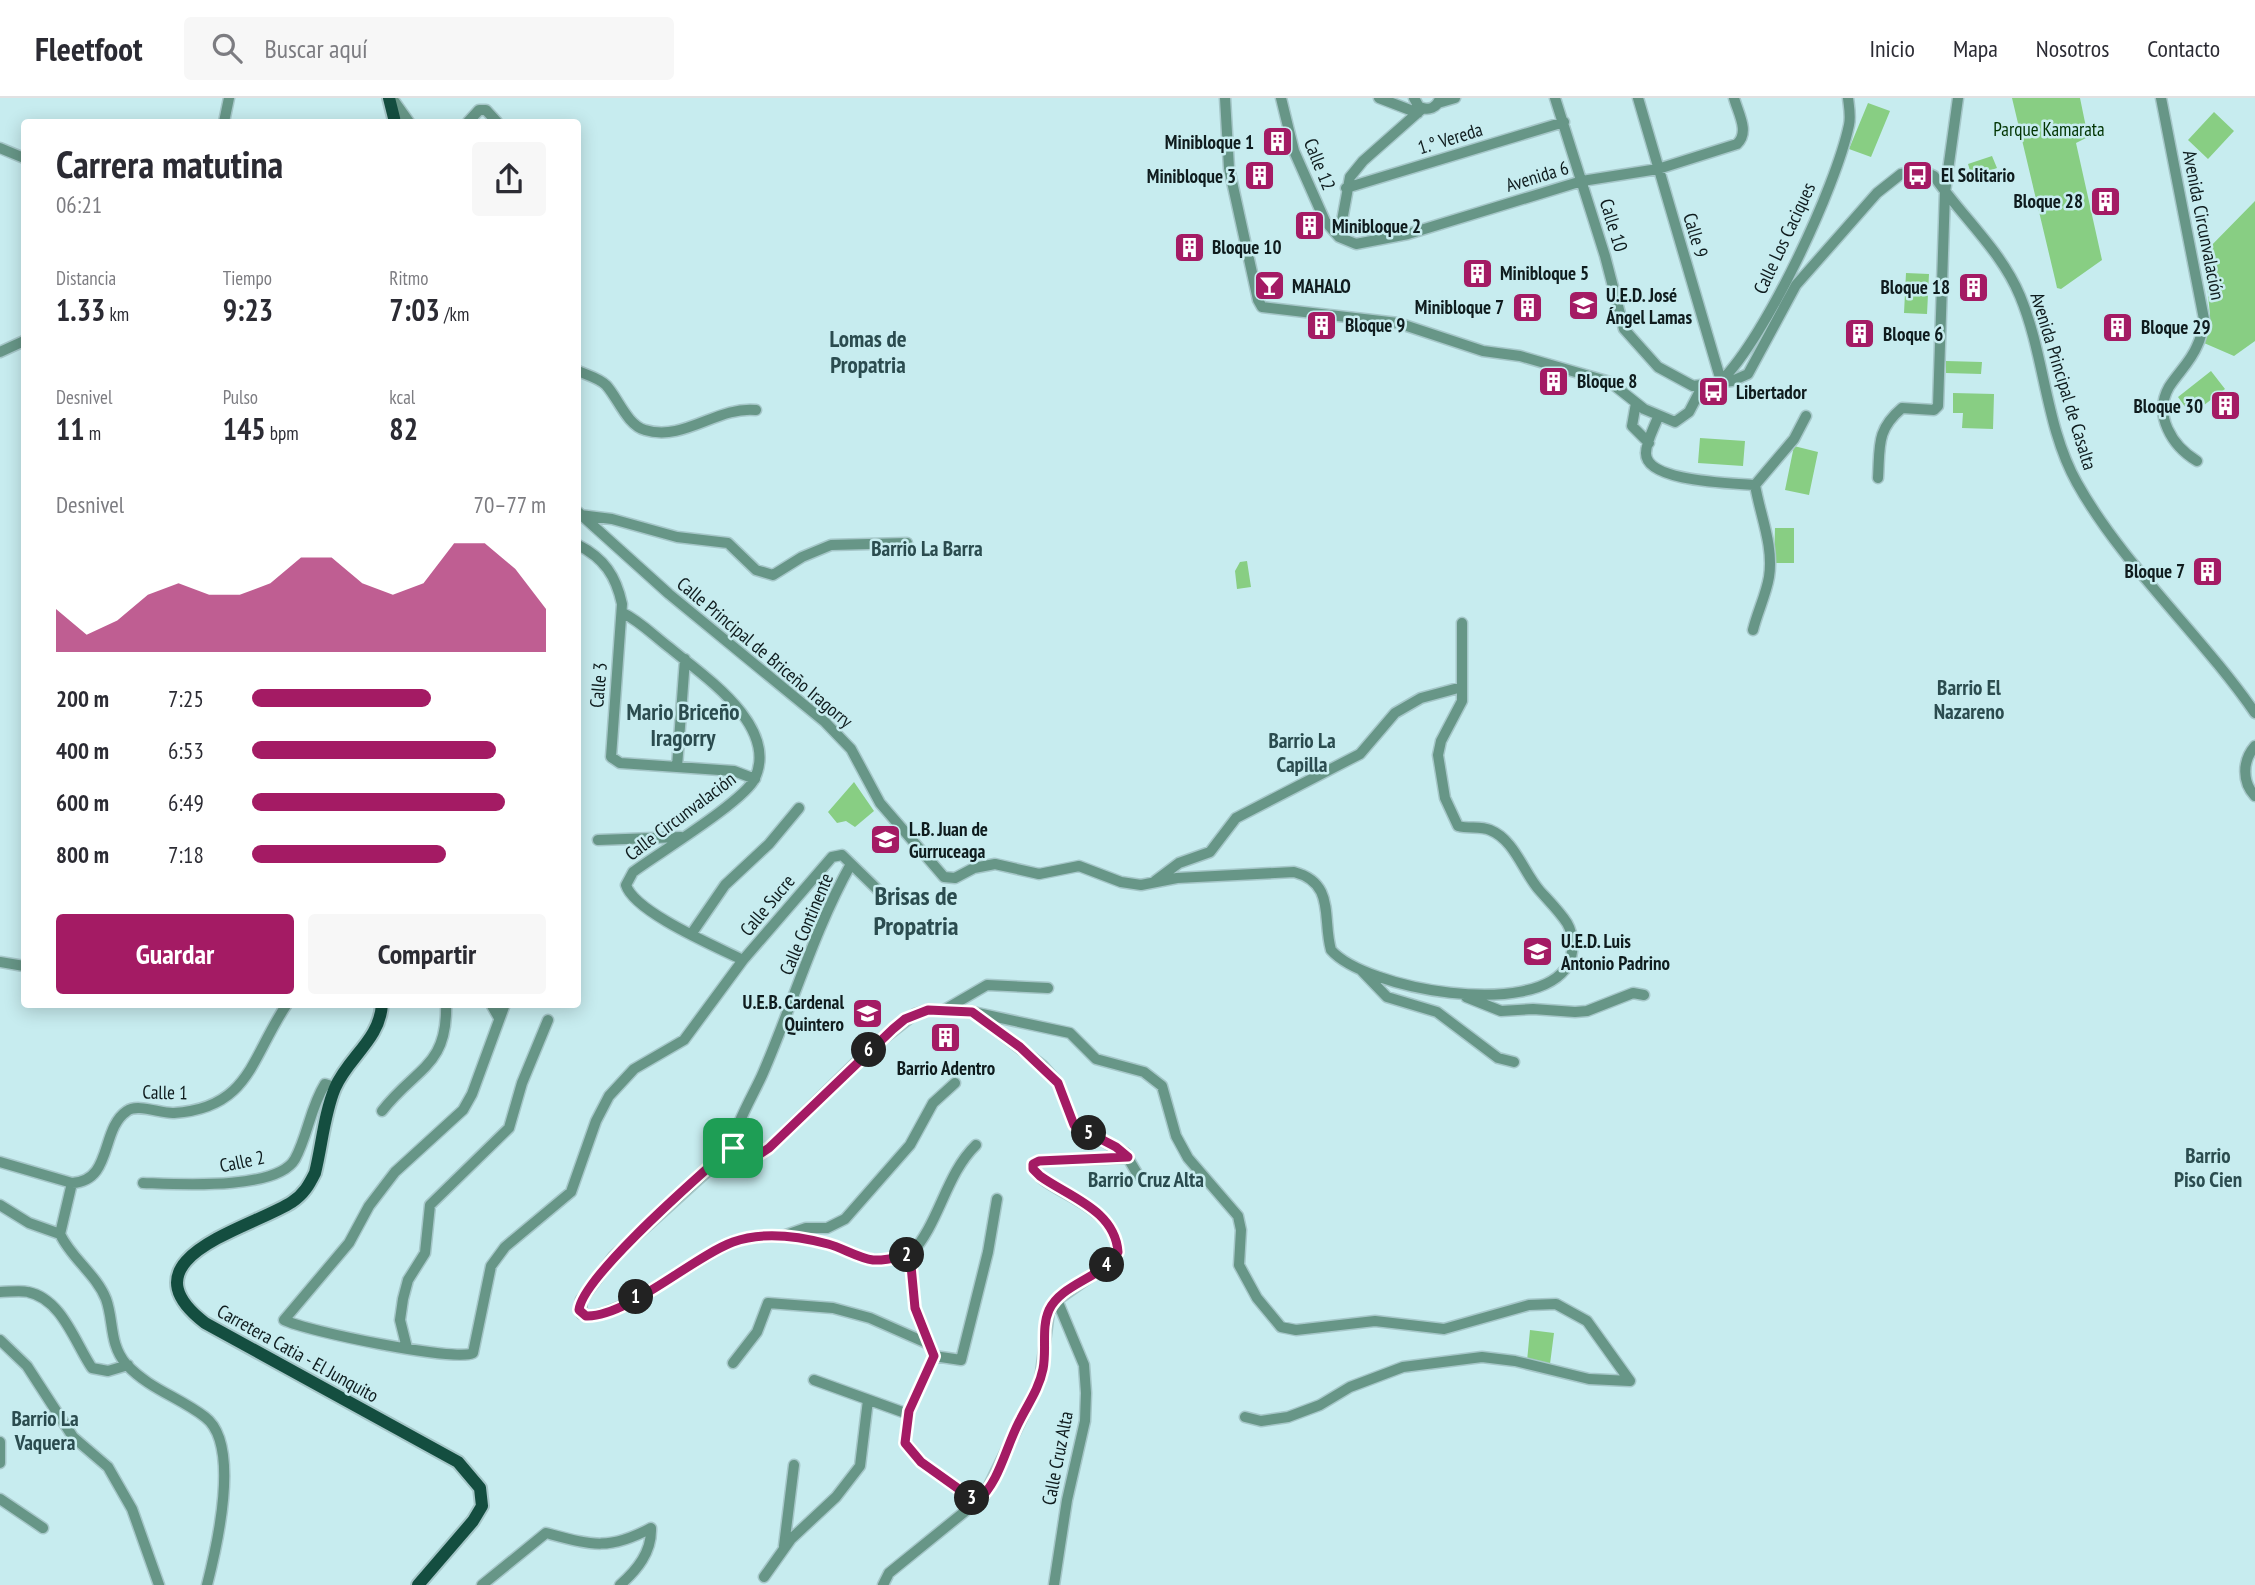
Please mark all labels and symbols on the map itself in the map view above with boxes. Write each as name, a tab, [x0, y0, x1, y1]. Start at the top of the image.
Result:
street label: 1.° Vereda	[1415, 117, 1485, 159]
park label: Parque Kamarata	[1993, 117, 2105, 141]
building icon: Minibloque 1	[1260, 125, 1294, 159]
place label: Minibloque 1	[1165, 130, 1254, 154]
street label: Calle 12	[1299, 135, 1341, 193]
street label: Avenida Circunvalación	[2178, 148, 2230, 302]
street label: Avenida 6	[1503, 155, 1571, 197]
bus stop icon: El Solitario	[1901, 158, 1935, 192]
building icon: Minibloque 3	[1242, 159, 1276, 193]
place label: El Solitario	[1941, 163, 2015, 187]
place label: Minibloque 3	[1147, 164, 1236, 188]
street label: Calle Los Caciques	[1748, 178, 1820, 298]
building icon: Bloque 28	[2089, 184, 2123, 218]
place label: Bloque 28	[2014, 189, 2083, 213]
street label: Calle 10	[1595, 196, 1633, 254]
building icon: Minibloque 2	[1292, 209, 1326, 243]
street label: Calle 9	[1678, 210, 1714, 260]
place label: Minibloque 2	[1332, 214, 1421, 238]
building icon: Bloque 10	[1172, 230, 1206, 264]
place label: Bloque 10	[1212, 235, 1281, 259]
building icon: Minibloque 5	[1460, 256, 1494, 290]
place label: Minibloque 5	[1500, 261, 1589, 285]
bar icon: MAHALO	[1252, 269, 1286, 303]
building icon: Bloque 18	[1956, 270, 1990, 304]
place label: MAHALO	[1292, 274, 1351, 298]
place label: Bloque 18	[1881, 275, 1950, 299]
place label: U.E.D. José Ángel Lamas	[1605, 283, 1692, 329]
school or university icon: U.E.D. José Ángel Lamas	[1566, 289, 1600, 323]
street label: Avenida Principal de Casalta	[2026, 289, 2102, 473]
building icon: Minibloque 7	[1510, 290, 1544, 324]
place label: Minibloque 7	[1415, 295, 1504, 319]
building icon: Bloque 9	[1305, 308, 1339, 342]
building icon: Bloque 29	[2101, 310, 2135, 344]
place label: Bloque 9	[1345, 313, 1405, 337]
place label: Bloque 29	[2141, 315, 2210, 339]
building icon: Bloque 6	[1843, 317, 1877, 351]
place label: Bloque 6	[1883, 322, 1943, 346]
district label: Lomas de Propatria	[830, 324, 907, 379]
building icon: Bloque 8	[1537, 364, 1571, 398]
place label: Bloque 8	[1577, 369, 1637, 393]
bus stop icon: Libertador	[1696, 375, 1730, 409]
place label: Libertador	[1736, 380, 1807, 404]
building icon: Bloque 30	[2209, 389, 2243, 423]
place label: Bloque 30	[2134, 394, 2203, 418]
district label: Barrio La Barra	[871, 535, 983, 562]
building icon: Bloque 7	[2191, 554, 2225, 588]
place label: Bloque 7	[2125, 559, 2185, 583]
street label: Calle Principal de Briceño Iragorry	[672, 571, 858, 733]
street label: Calle 3	[584, 661, 612, 709]
district label: Barrio El Nazareno	[1934, 674, 2004, 725]
district label: Mario Briceño Iragorry	[627, 697, 739, 752]
district label: Barrio La Capilla	[1268, 727, 1336, 778]
street label: Calle Circunvalación	[620, 767, 740, 865]
place label: L.B. Juan de Gurruceaga	[909, 817, 988, 863]
school or university icon: L.B. Juan de Gurruceaga	[869, 823, 903, 857]
street label: Calle Sucre	[734, 869, 800, 941]
street label: Calle Continente	[774, 869, 838, 979]
district label: Brisas de Propatria	[873, 879, 959, 942]
place label: U.E.D. Luis Antonio Padrino	[1560, 929, 1670, 975]
school or university icon: U.E.D. Luis Antonio Padrino	[1521, 935, 1555, 969]
place label: U.E.B. Cardenal Quintero	[743, 990, 844, 1036]
school or university icon: U.E.B. Cardenal Quintero	[850, 996, 884, 1030]
building icon: Barrio Adentro	[929, 1020, 963, 1054]
pin: 6	[852, 1032, 886, 1068]
place label: Barrio Adentro	[897, 1056, 995, 1080]
street label: Calle 1	[142, 1080, 188, 1104]
pin: 5	[1072, 1116, 1106, 1150]
pin	[703, 1118, 763, 1178]
district label: Barrio Piso Cien	[2174, 1142, 2242, 1193]
street label: Calle 2	[217, 1145, 267, 1177]
district label: Barrio Cruz Alta	[1088, 1166, 1204, 1193]
pin: 2	[890, 1238, 925, 1272]
pin: 4	[1090, 1248, 1124, 1282]
pin: 1	[618, 1280, 654, 1314]
street label: Carretera Catia - El Junquito	[213, 1299, 383, 1407]
district label: Barrio La Vaquera	[11, 1405, 79, 1456]
street label: Calle Cruz Alta	[1036, 1409, 1078, 1507]
pin: 3	[954, 1480, 990, 1516]

